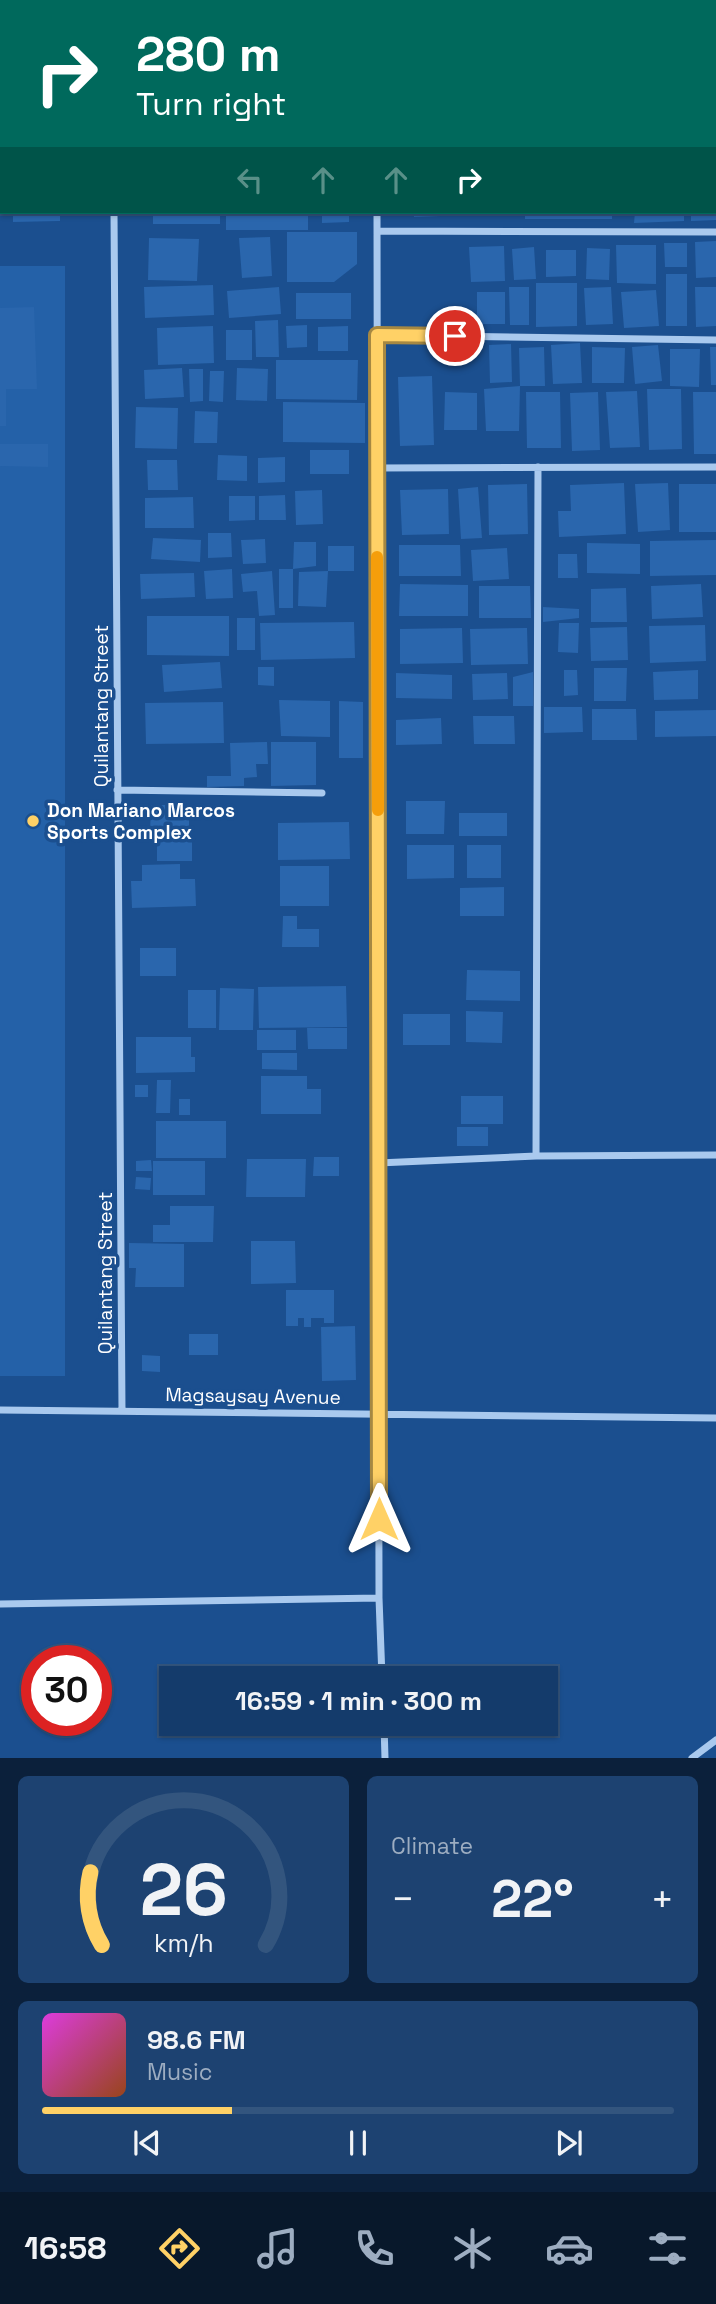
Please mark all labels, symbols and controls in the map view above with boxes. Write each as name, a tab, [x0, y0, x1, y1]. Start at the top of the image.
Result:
text: 280 m	[136, 23, 281, 85]
icon: right	[21, 28, 112, 119]
text: Turn right	[136, 84, 286, 124]
icon: left	[231, 161, 269, 199]
icon: ahead	[304, 161, 342, 199]
icon: ahead	[377, 161, 415, 199]
icon: right	[450, 161, 488, 199]
pin	[425, 306, 485, 366]
icon: arrive	[436, 317, 474, 355]
street label: Quilantang Street	[89, 625, 114, 787]
place label: Don Mariano Marcos Sports Complex	[47, 798, 235, 845]
marker: Don Mariano Marcos Sports Complex	[25, 813, 41, 829]
street label: Quilantang Street	[93, 1192, 118, 1354]
street label: Magsaysay Avenue	[165, 1382, 341, 1410]
position arrow	[342, 1482, 416, 1556]
speed limit sign: 30	[21, 1645, 112, 1736]
text: 16:59 · 1 min · 300 m	[235, 1684, 482, 1718]
text: Climate	[391, 1831, 473, 1861]
text: 26	[139, 1844, 228, 1937]
text: 22°	[491, 1866, 574, 1932]
text: −	[391, 1875, 415, 1923]
text: +	[650, 1875, 674, 1923]
text: km/h	[154, 1927, 213, 1959]
text: 98.6 FM	[147, 2023, 246, 2057]
text: Music	[147, 2057, 212, 2087]
icon: previous	[128, 2124, 166, 2162]
icon: pause	[339, 2124, 377, 2162]
icon: next	[550, 2124, 588, 2162]
icon: directions	[155, 2224, 204, 2273]
icon: music	[253, 2224, 302, 2273]
icon: phone	[350, 2224, 399, 2273]
icon: climate	[448, 2224, 497, 2273]
icon: car	[545, 2224, 594, 2273]
icon: filters	[643, 2224, 692, 2273]
text: 16:58	[24, 2228, 106, 2268]

